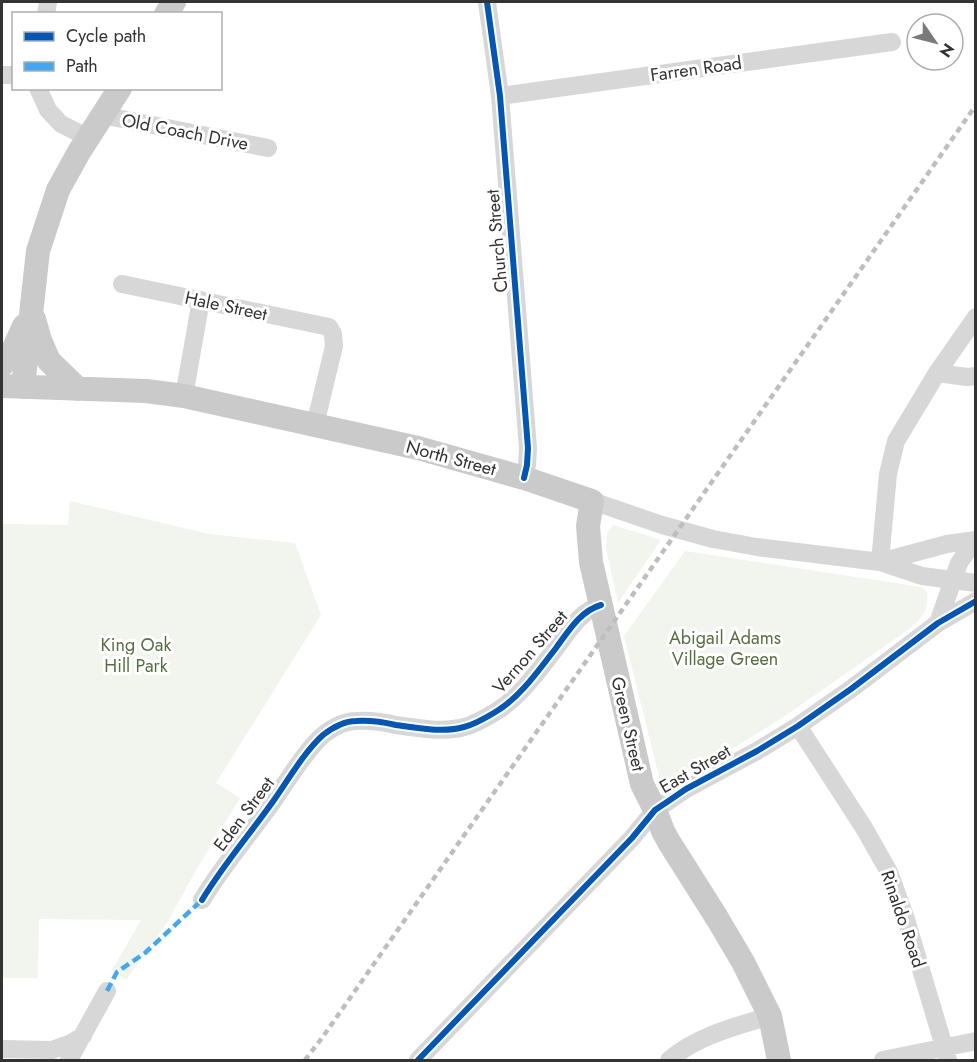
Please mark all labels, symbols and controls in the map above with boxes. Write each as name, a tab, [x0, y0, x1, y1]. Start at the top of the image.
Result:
legend	[12, 12, 222, 90]
north arrow	[905, 12, 965, 72]
text: Cycle path	[66, 23, 146, 49]
text: N	[934, 39, 960, 62]
street label: Farren Road	[649, 50, 743, 88]
text: Path	[66, 53, 98, 79]
street label: Old Coach Drive	[120, 107, 250, 157]
street label: Church Street	[479, 188, 514, 294]
street label: Hale Street	[183, 285, 270, 328]
street label: North Street	[403, 434, 499, 483]
street label: Vernon Street	[486, 604, 574, 699]
park label: Abigail Adams Village Green	[669, 625, 781, 672]
park label: King Oak Hill Park	[101, 632, 171, 679]
street label: Green Street	[605, 674, 652, 774]
street label: East Street	[655, 738, 736, 800]
street label: Eden Street	[207, 771, 281, 857]
street label: Rinaldo Road	[874, 867, 932, 971]

